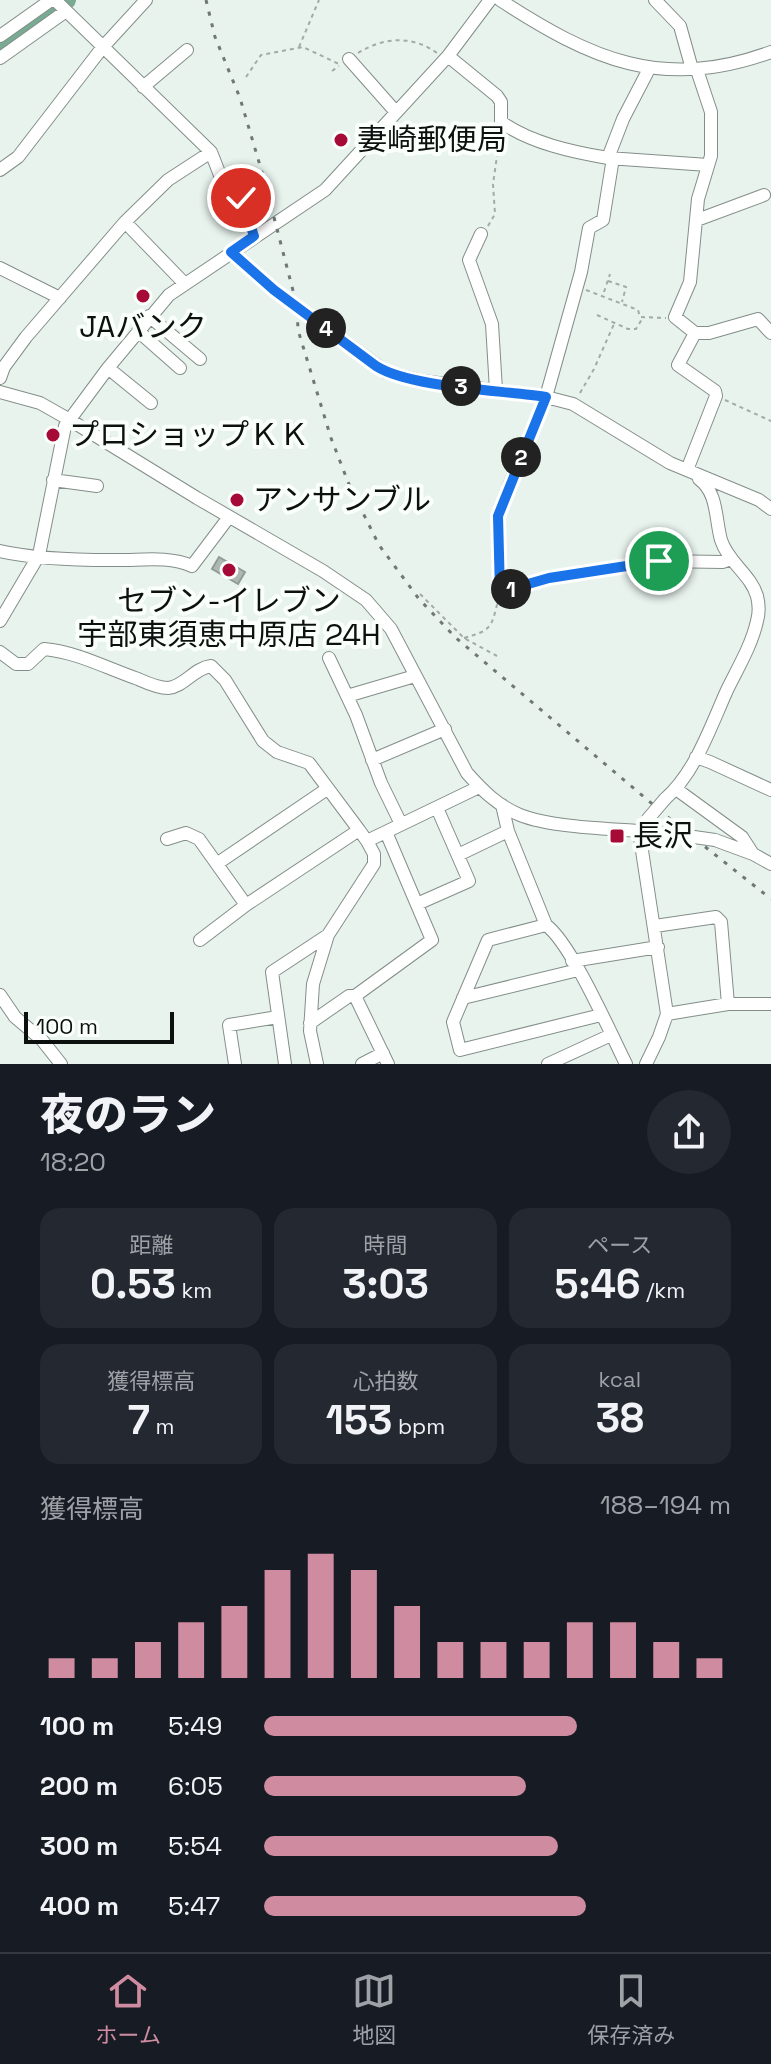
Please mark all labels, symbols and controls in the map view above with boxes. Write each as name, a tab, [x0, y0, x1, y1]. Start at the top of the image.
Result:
place label: 妻崎郵便局	[357, 120, 507, 159]
marker: 妻崎郵便局	[332, 131, 350, 149]
pin	[207, 164, 275, 232]
icon: check	[219, 176, 263, 220]
marker: JAバンク	[134, 287, 152, 305]
place label: JAバンク	[79, 307, 207, 346]
pin: 4	[306, 308, 346, 348]
text: 4	[319, 314, 333, 342]
pin: 3	[441, 366, 481, 406]
text: 3	[454, 372, 468, 400]
place label: プロショップＫＫ	[69, 415, 309, 454]
marker: プロショップＫＫ	[44, 426, 62, 444]
pin: 2	[501, 437, 541, 477]
text: 2	[514, 443, 528, 471]
place label: アンサンブル	[253, 480, 431, 519]
marker: アンサンブル	[228, 491, 246, 509]
pin	[625, 527, 693, 595]
icon: arrive	[637, 539, 681, 583]
marker: セブン-イレブン 宇部東須恵中原店 24H	[220, 561, 238, 579]
pin: 1	[491, 569, 531, 609]
text: 1	[506, 575, 516, 603]
place label: セブン-イレブン 宇部東須恵中原店 24H	[77, 581, 381, 654]
place label: 長沢	[633, 816, 693, 855]
marker: 長沢	[608, 827, 626, 845]
scale bar	[24, 1008, 174, 1044]
text: 100 m	[36, 1012, 98, 1040]
text: 夜のラン	[40, 1087, 216, 1143]
button: share	[647, 1090, 731, 1174]
text: 18:20	[40, 1145, 106, 1179]
text: 距離	[129, 1231, 173, 1259]
text: 時間	[363, 1231, 408, 1259]
text: ペース	[587, 1231, 652, 1259]
text: 0.53	[90, 1259, 176, 1310]
text: 3:03	[342, 1259, 429, 1310]
text: 5:46	[554, 1259, 641, 1310]
text: km	[176, 1276, 212, 1304]
text: /km	[641, 1276, 685, 1304]
text: kcal	[599, 1365, 641, 1393]
text: 獲得標高	[107, 1367, 195, 1395]
text: 心拍数	[352, 1367, 419, 1395]
text: 38	[596, 1393, 644, 1444]
text: 7	[128, 1395, 150, 1446]
text: 153	[326, 1395, 392, 1446]
text: m	[150, 1412, 175, 1440]
text: bpm	[392, 1412, 445, 1440]
text: 188–194 m	[600, 1488, 731, 1522]
text: 獲得標高	[40, 1492, 144, 1526]
text: 100 m	[40, 1709, 114, 1743]
text: 5:49	[168, 1709, 222, 1743]
text: 200 m	[40, 1769, 118, 1803]
text: 6:05	[168, 1769, 223, 1803]
text: 300 m	[40, 1829, 118, 1863]
text: 5:54	[168, 1829, 222, 1863]
text: 400 m	[40, 1889, 119, 1923]
text: 5:47	[168, 1889, 220, 1923]
tab: ホーム	[96, 1969, 161, 2049]
tab: 地図	[352, 1969, 396, 2049]
tab: 保存済み	[587, 1969, 675, 2049]

